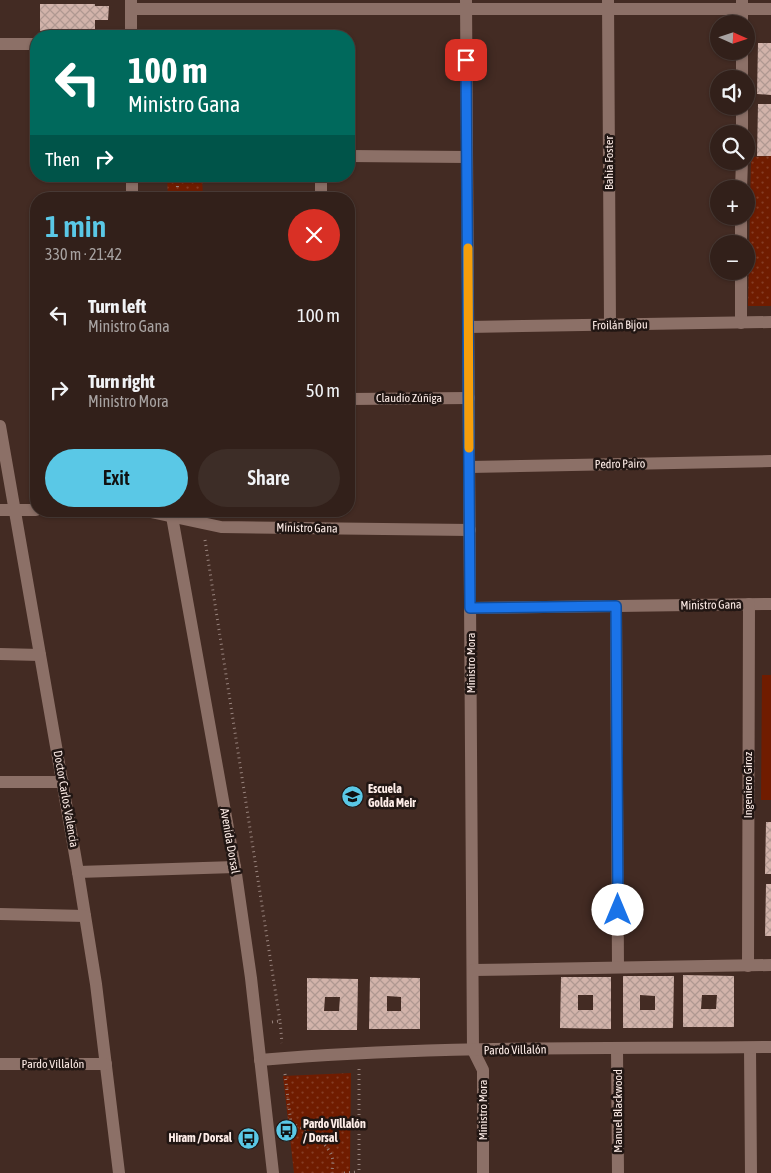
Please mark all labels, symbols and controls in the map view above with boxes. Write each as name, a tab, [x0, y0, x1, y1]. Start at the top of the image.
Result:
north arrow	[710, 15, 755, 60]
map controls	[710, 15, 755, 280]
pin	[445, 39, 487, 81]
icon: arrive	[452, 46, 480, 74]
icon: left	[45, 50, 110, 115]
text: 100 m	[128, 50, 207, 90]
button: sound	[710, 70, 755, 115]
text: Ministro Gana	[128, 91, 240, 117]
button: search	[710, 125, 755, 170]
street label: Bahía Foster	[602, 136, 616, 190]
icon: right	[90, 145, 118, 173]
text: Then	[45, 148, 80, 170]
button: +	[710, 180, 755, 225]
text: 1 min	[45, 209, 106, 243]
button: close	[288, 209, 340, 261]
button: −	[710, 235, 755, 280]
text: 330 m · 21:42	[45, 245, 122, 263]
text: Turn left	[88, 295, 146, 317]
icon: left	[45, 301, 73, 329]
text: 100 m	[297, 304, 340, 326]
text: Ministro Gana	[88, 317, 170, 335]
street label: Froilán Bijou	[592, 318, 648, 332]
text: Turn right	[88, 370, 155, 392]
icon: right	[45, 376, 73, 404]
text: 50 m	[306, 379, 340, 401]
street label: Claudio Zúñiga	[376, 391, 442, 405]
text: Ministro Mora	[88, 392, 169, 410]
button: Exit	[45, 449, 188, 507]
button: Share	[198, 449, 340, 507]
street label: Pedro Pairo	[594, 457, 646, 471]
street label: Ministro Gana	[276, 520, 338, 536]
street label: Ministro Gana	[680, 597, 742, 613]
street label: Ministro Mora	[464, 633, 478, 693]
street label: Doctor Carlos Valencia	[51, 749, 81, 849]
street label: Ingeniero Giroz	[741, 751, 755, 818]
place label: Escuela Golda Meir	[368, 782, 416, 810]
school or university icon: Escuela Golda Meir	[340, 784, 364, 808]
street label: Avenida Dorsal	[217, 807, 243, 876]
position arrow	[591, 883, 643, 935]
street label: Pardo Villalón	[483, 1042, 547, 1058]
street label: Pardo Villalón	[22, 1057, 84, 1071]
street label: Manuel Blackwood	[611, 1069, 625, 1153]
street label: Ministro Mora	[476, 1080, 490, 1140]
place label: Pardo Villalón / Dorsal	[303, 1117, 366, 1145]
bus stop icon: Pardo Villalón / Dorsal	[275, 1119, 299, 1143]
bus stop icon: Hiram / Dorsal	[236, 1126, 260, 1150]
place label: Hiram / Dorsal	[169, 1131, 233, 1145]

